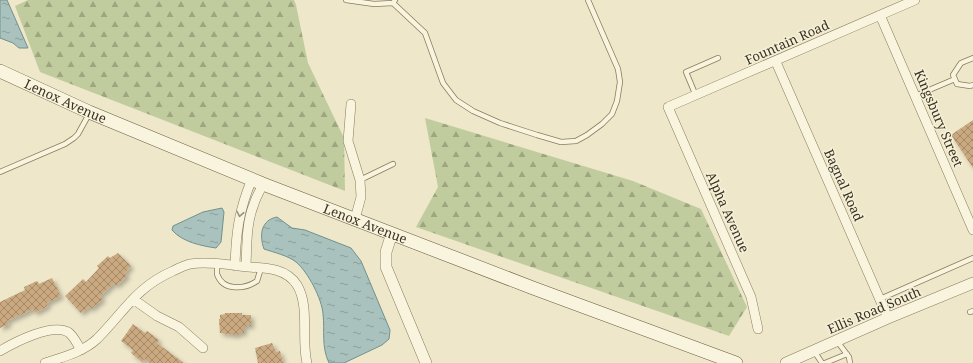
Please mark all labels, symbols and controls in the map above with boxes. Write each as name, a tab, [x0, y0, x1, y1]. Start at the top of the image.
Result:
street label: Fountain Road	[742, 15, 832, 69]
street label: Kingsbury Street	[910, 67, 968, 170]
street label: Lenox Avenue	[21, 74, 109, 127]
street label: Bagnal Road	[820, 146, 868, 224]
street label: Alpha Avenue	[702, 169, 754, 255]
street label: Lenox Avenue	[321, 199, 410, 248]
one-way arrow	[236, 211, 245, 217]
street label: Ellis Road South	[824, 282, 924, 338]

